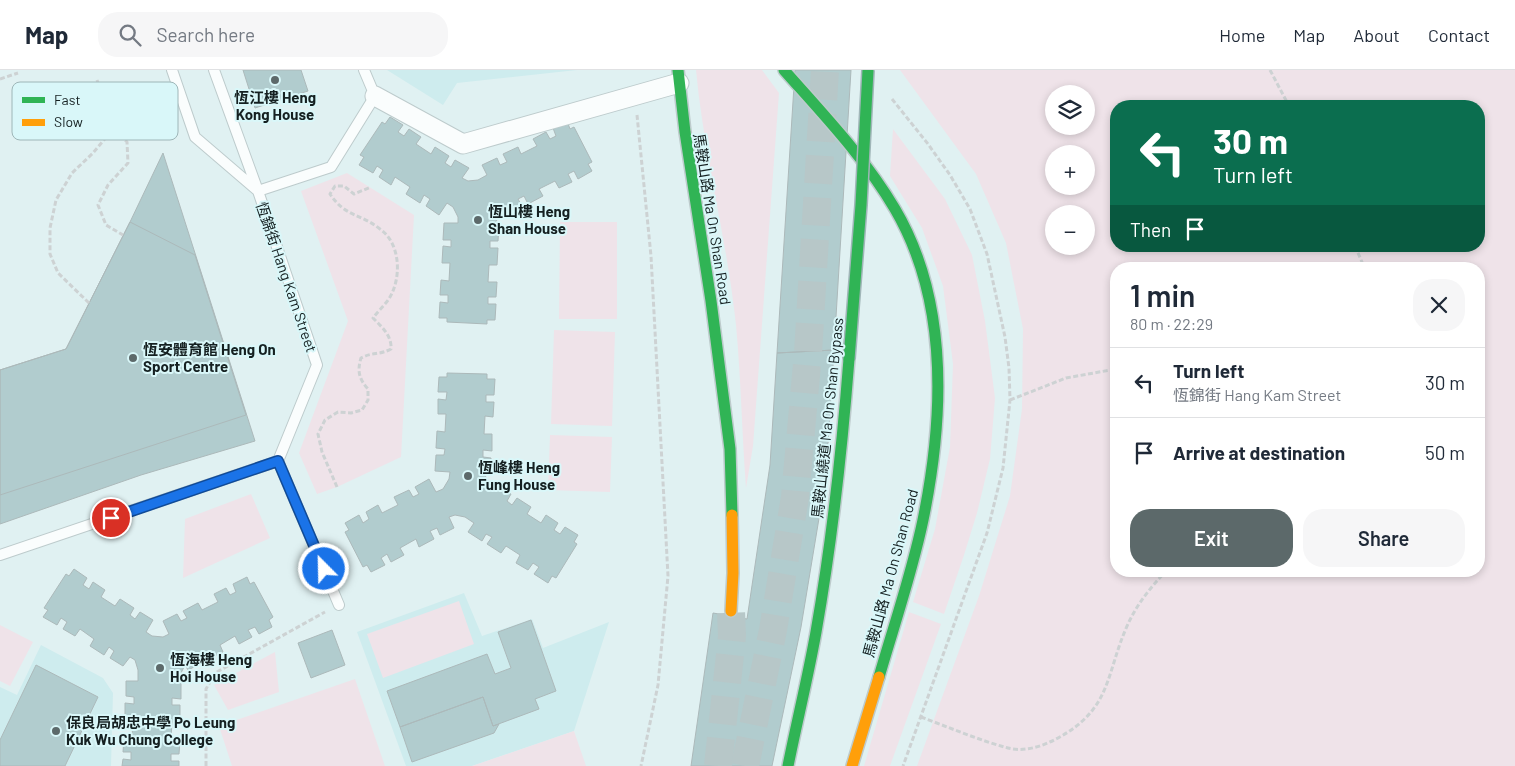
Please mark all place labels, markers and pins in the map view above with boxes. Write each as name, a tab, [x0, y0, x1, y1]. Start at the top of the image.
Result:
marker: 恆江樓 Heng Kong House	[269, 74, 281, 86]
place label: 恆江樓 Heng Kong House	[234, 88, 316, 123]
place label: 恆山樓 Heng Shan House	[488, 202, 570, 237]
marker: 恆山樓 Heng Shan House	[472, 214, 484, 226]
place label: 恆安體育館 Heng On Sport Centre	[143, 340, 276, 375]
marker: 恆安體育館 Heng On Sport Centre	[127, 352, 139, 364]
place label: 恆峰樓 Heng Fung House	[478, 458, 560, 493]
marker: 恆峰樓 Heng Fung House	[462, 470, 474, 482]
pin	[90, 497, 132, 539]
place label: 恆海樓 Heng Hoi House	[170, 650, 252, 685]
marker: 恆海樓 Heng Hoi House	[154, 662, 166, 674]
place label: 保良局胡忠中學 Po Leung Kuk Wu Chung College	[66, 713, 235, 748]
marker: 保良局胡忠中學 Po Leung Kuk Wu Chung College	[50, 725, 62, 737]

